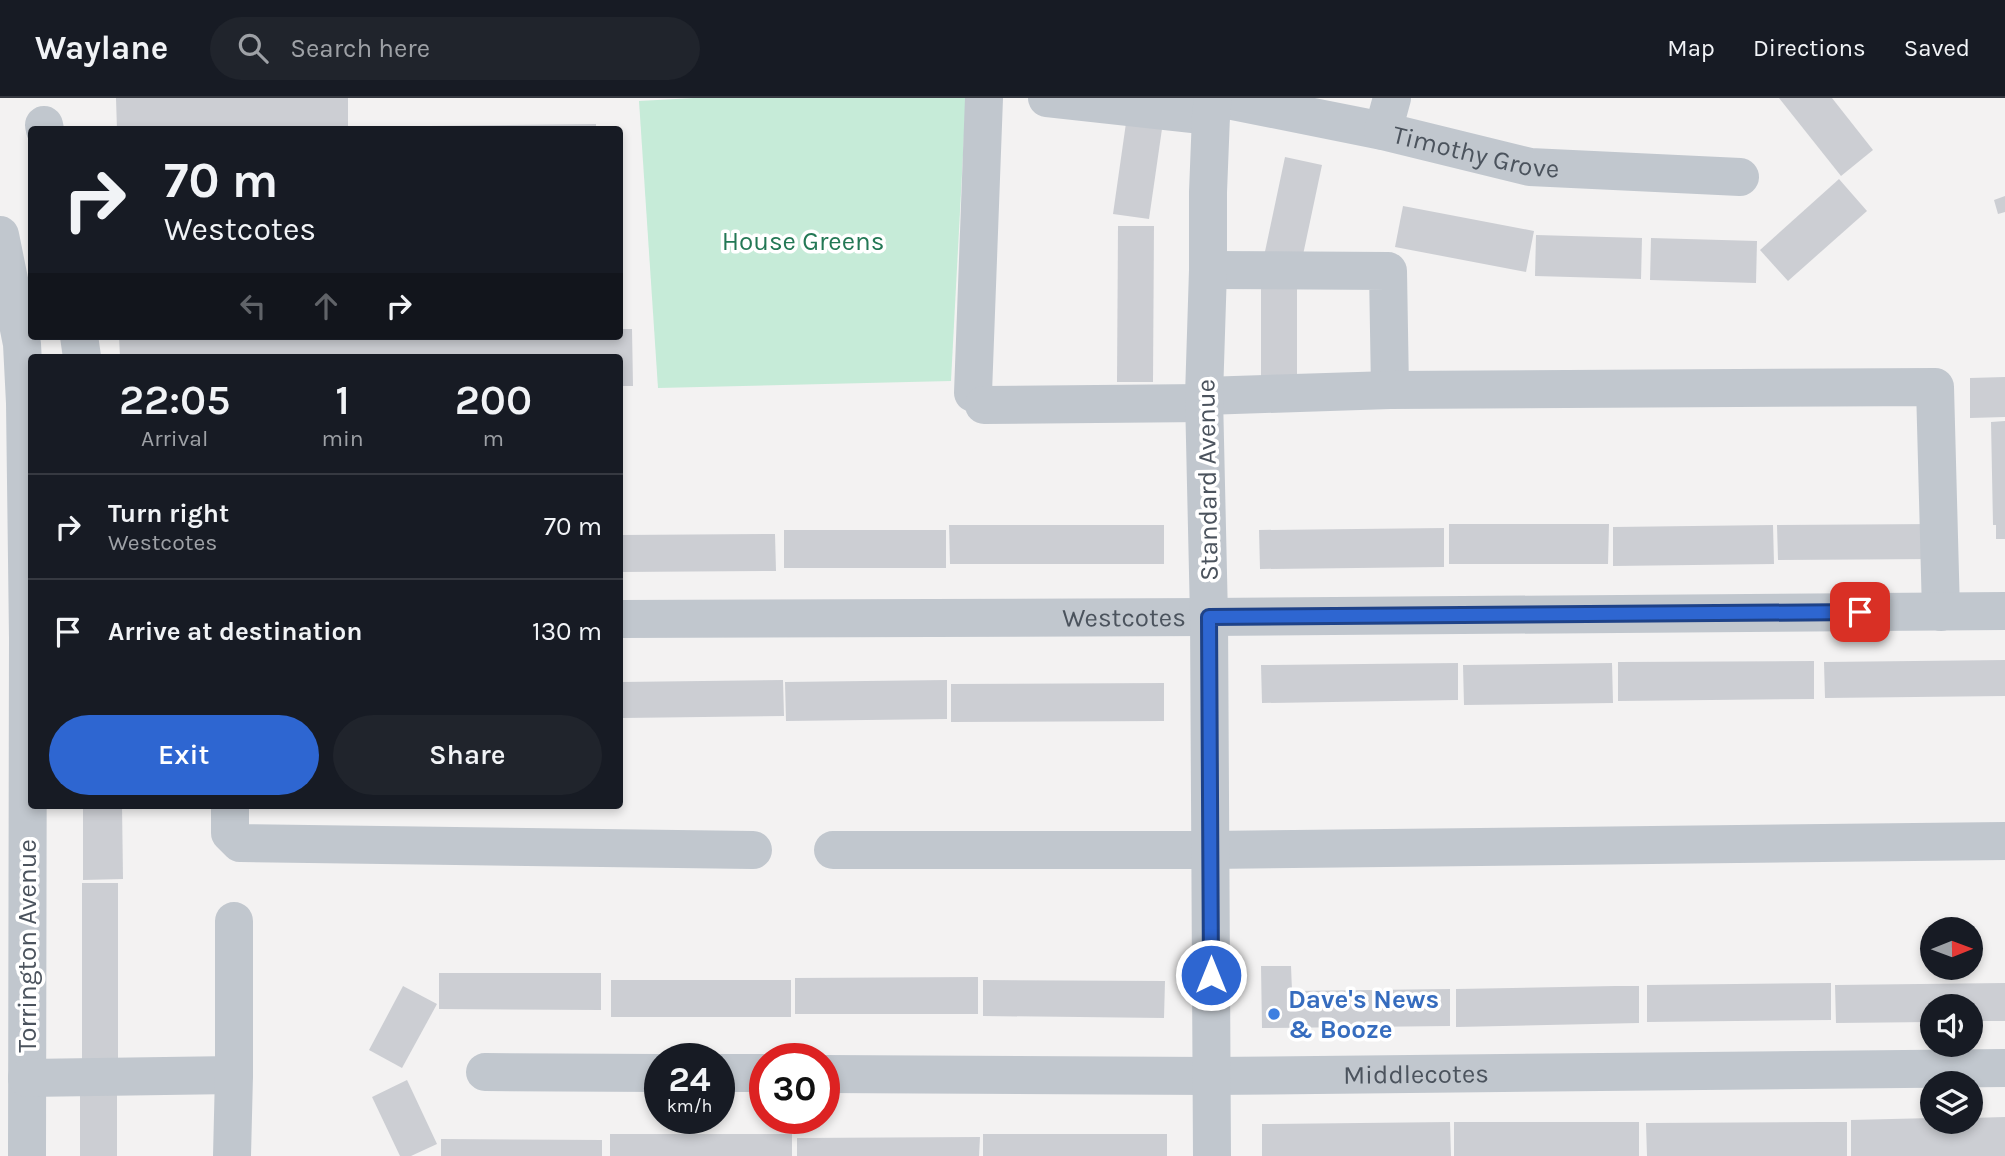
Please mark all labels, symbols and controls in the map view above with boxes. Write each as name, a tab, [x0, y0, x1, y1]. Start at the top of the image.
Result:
search box	[210, 17, 700, 80]
text: Waylane	[35, 29, 168, 67]
icon: search	[234, 29, 272, 67]
text: Search here	[290, 33, 430, 64]
text: Map	[1667, 34, 1715, 62]
text: Directions	[1753, 34, 1866, 62]
text: Saved	[1904, 34, 1970, 62]
street label: Timothy Grove	[1390, 119, 1560, 184]
text: 70 m	[164, 152, 278, 209]
icon: right	[49, 154, 140, 245]
text: Westcotes	[164, 211, 316, 248]
park label: House Greens	[722, 226, 884, 257]
icon: left	[234, 287, 272, 325]
icon: ahead	[307, 287, 345, 325]
icon: right	[380, 287, 418, 325]
text: 22:05	[119, 375, 230, 425]
text: 1	[335, 375, 350, 425]
text: 200	[455, 375, 532, 425]
street label: Standard Avenue	[1190, 379, 1225, 581]
text: Arrival	[141, 425, 208, 452]
text: min	[321, 425, 364, 452]
text: m	[483, 425, 504, 452]
text: Turn right	[108, 498, 229, 529]
icon: right	[49, 508, 87, 546]
text: 70 m	[544, 511, 602, 542]
text: Westcotes	[108, 529, 217, 556]
pin	[1830, 582, 1890, 642]
icon: arrive	[1841, 593, 1879, 631]
street label: Westcotes	[1062, 602, 1186, 633]
icon: arrive	[49, 613, 87, 651]
text: Arrive at destination	[108, 616, 362, 647]
text: 130 m	[532, 616, 602, 647]
button: Exit	[49, 715, 319, 795]
button: Share	[333, 715, 602, 795]
street label: Torrington Avenue	[12, 839, 43, 1053]
north arrow	[1920, 917, 1983, 980]
map controls	[1920, 917, 1983, 1134]
position arrow	[1174, 938, 1248, 1012]
place label: Dave's News & Booze	[1288, 984, 1439, 1045]
button: sound	[1920, 994, 1983, 1057]
marker: Dave's News & Booze	[1266, 1006, 1282, 1022]
speed limit sign: 30	[749, 1043, 840, 1134]
street label: Middlecotes	[1343, 1058, 1489, 1091]
text: 24	[669, 1059, 711, 1100]
button: layers	[1920, 1071, 1983, 1134]
text: km/h	[667, 1095, 712, 1117]

